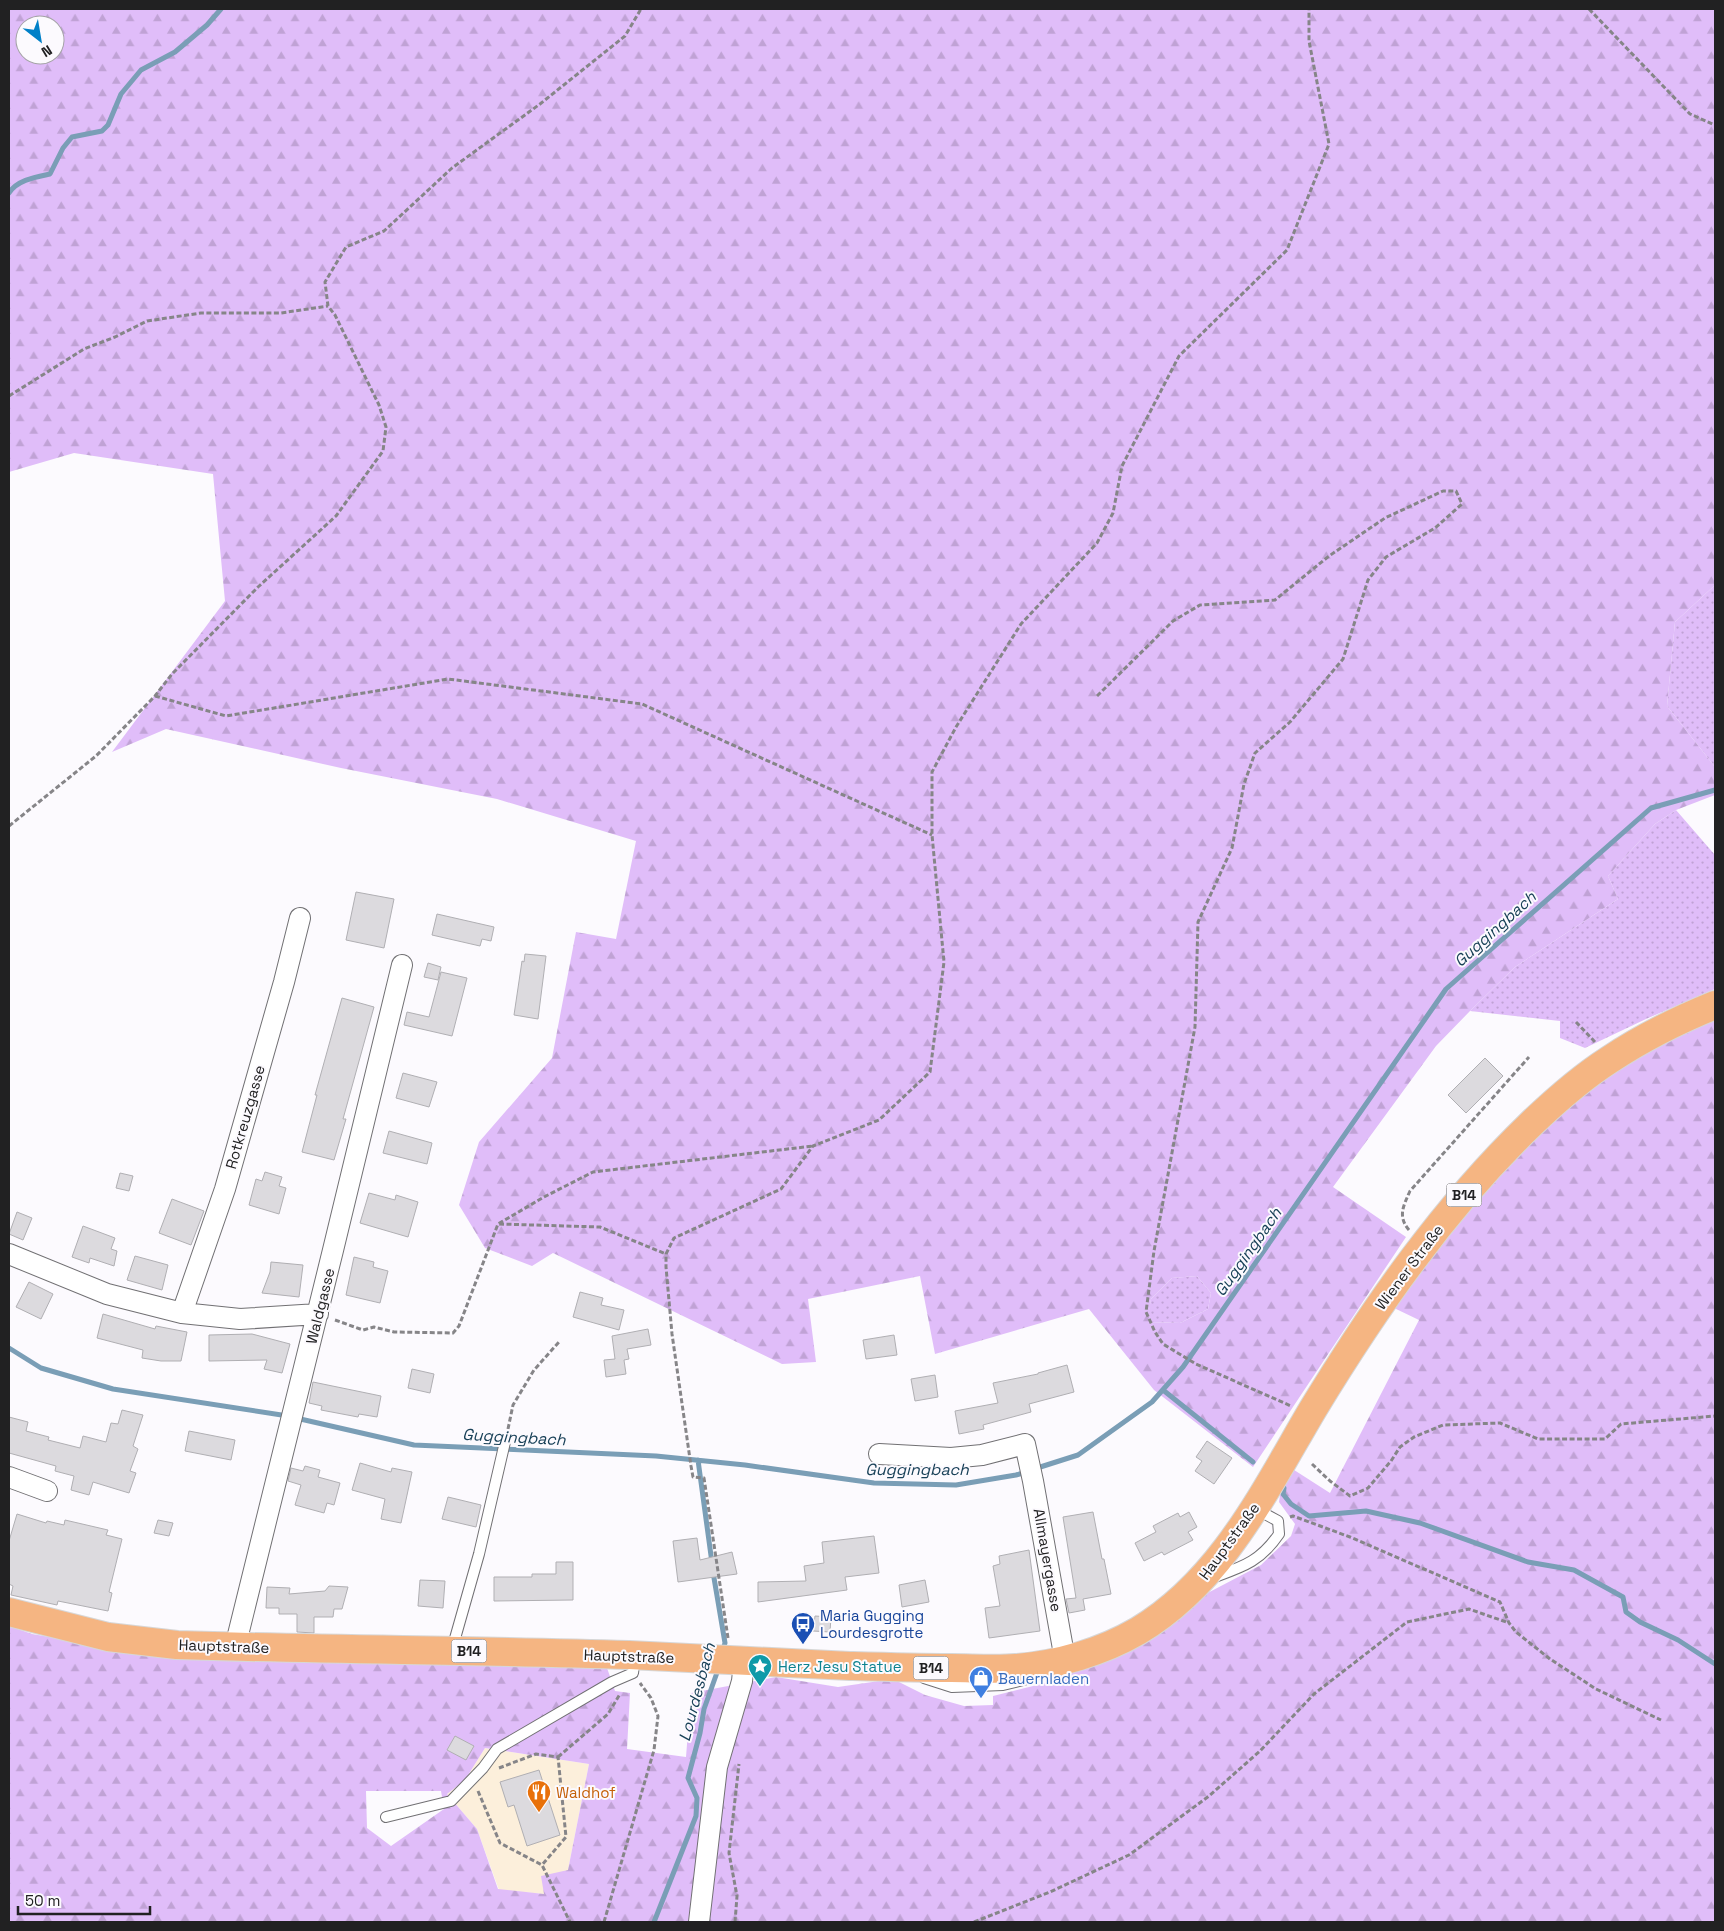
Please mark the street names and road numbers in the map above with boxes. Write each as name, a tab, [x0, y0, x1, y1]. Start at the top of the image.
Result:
street label: Rotkreuzgasse	[221, 1063, 269, 1171]
road number: B14	[1446, 1184, 1482, 1206]
street label: Wiener Straße	[1371, 1221, 1447, 1313]
street label: Waldgasse	[301, 1266, 339, 1346]
street label: Hauptstraße	[1195, 1499, 1263, 1583]
street label: Allmayergasse	[1030, 1507, 1066, 1613]
street label: Hauptstraße	[178, 1635, 270, 1657]
road number: B14	[452, 1640, 486, 1662]
street label: Hauptstraße	[583, 1645, 675, 1667]
road number: B14	[914, 1656, 948, 1680]

